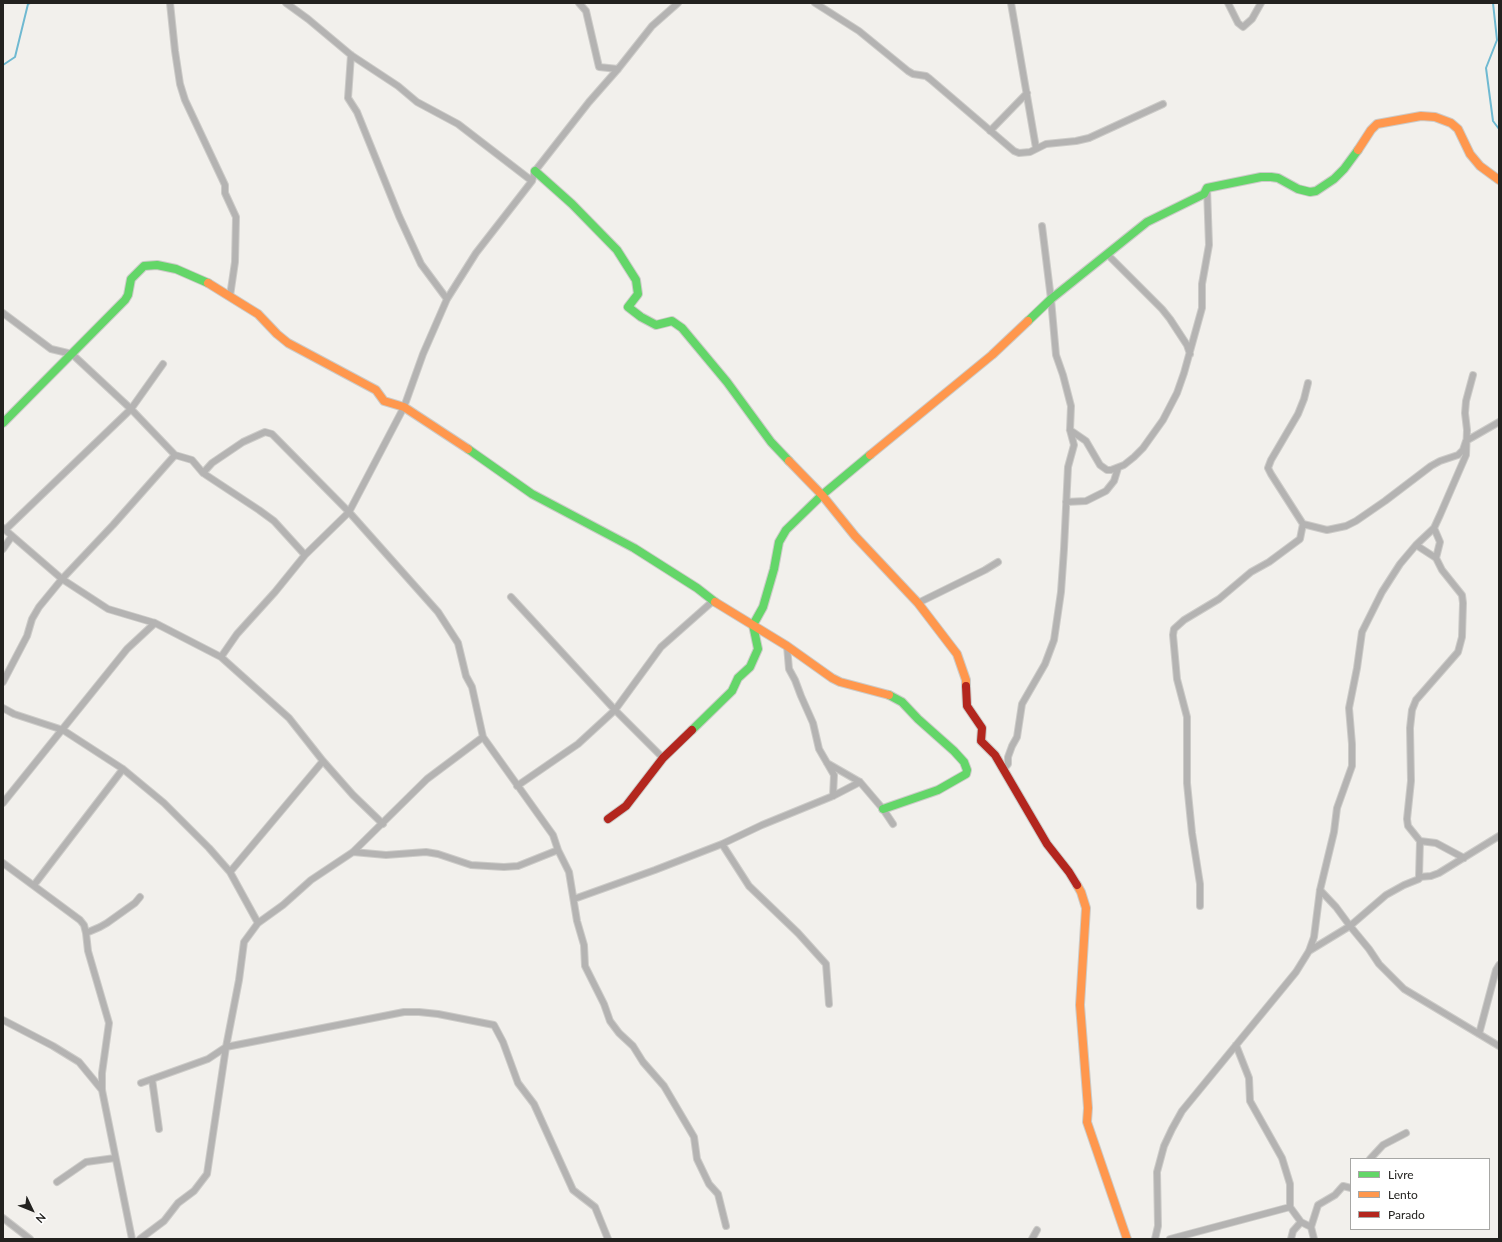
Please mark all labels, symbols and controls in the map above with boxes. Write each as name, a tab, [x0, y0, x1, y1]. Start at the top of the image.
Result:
legend	[1350, 1158, 1490, 1230]
text: Livre	[1388, 1167, 1414, 1182]
text: Lento	[1388, 1187, 1418, 1202]
north arrow	[12, 1190, 52, 1230]
text: Parado	[1388, 1207, 1425, 1222]
text: N	[34, 1211, 49, 1226]

